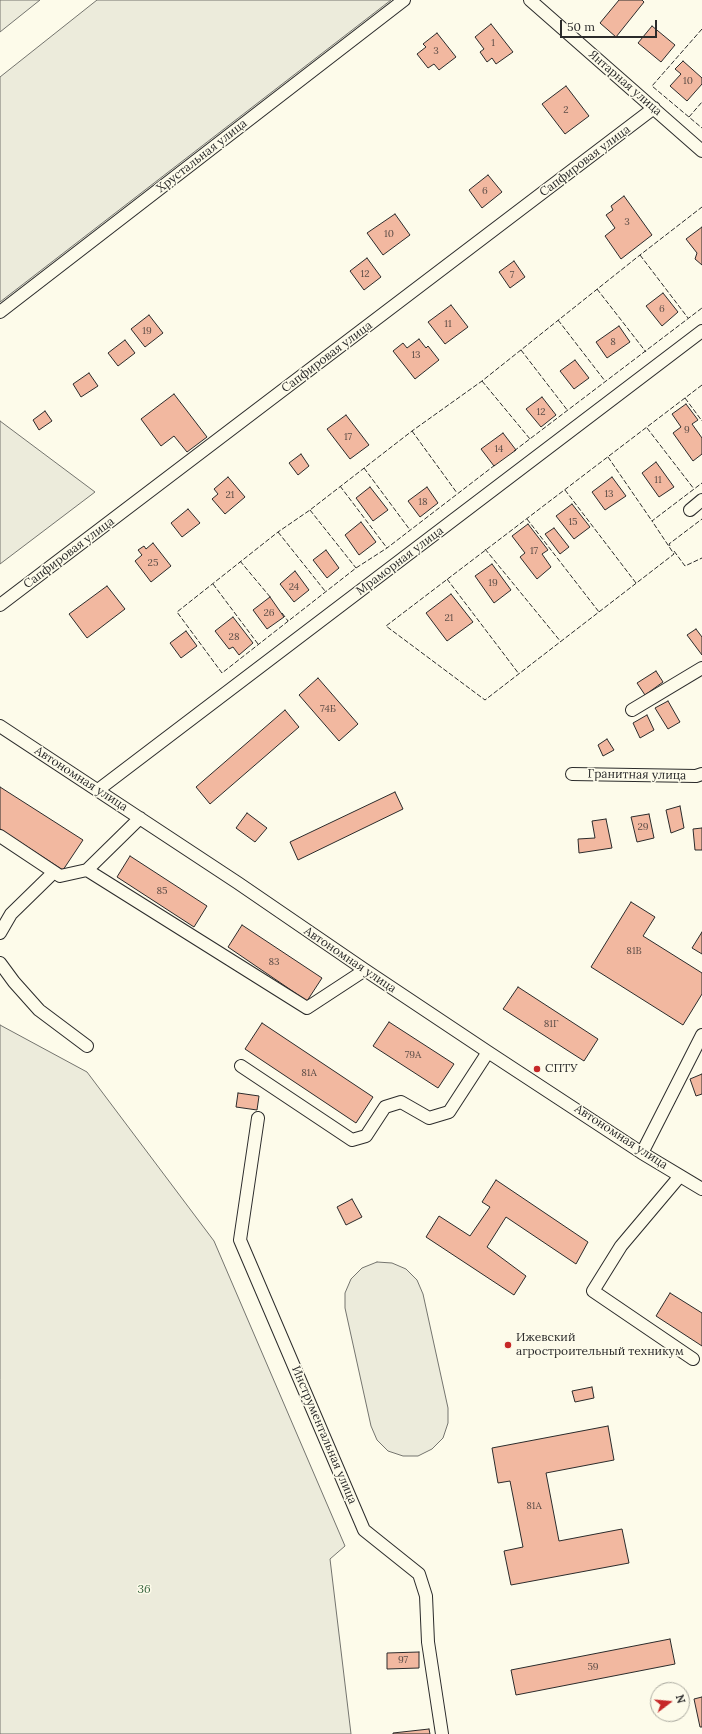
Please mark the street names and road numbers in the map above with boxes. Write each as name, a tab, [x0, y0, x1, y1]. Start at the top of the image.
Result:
street label: Янтарная улица	[585, 47, 665, 119]
street label: Хрустальная улица	[154, 116, 250, 196]
street label: Сапфировая улица	[537, 122, 633, 200]
street label: Сапфировая улица	[279, 318, 375, 396]
street label: Сапфировая улица	[21, 514, 117, 592]
street label: Мраморная улица	[354, 524, 446, 598]
street label: Автономная улица	[32, 744, 130, 814]
street label: Гранитная улица	[588, 767, 686, 783]
street label: Автономная улица	[301, 924, 399, 996]
street label: Автономная улица	[572, 1102, 670, 1172]
street label: Инструментальная улица	[288, 1364, 360, 1506]

